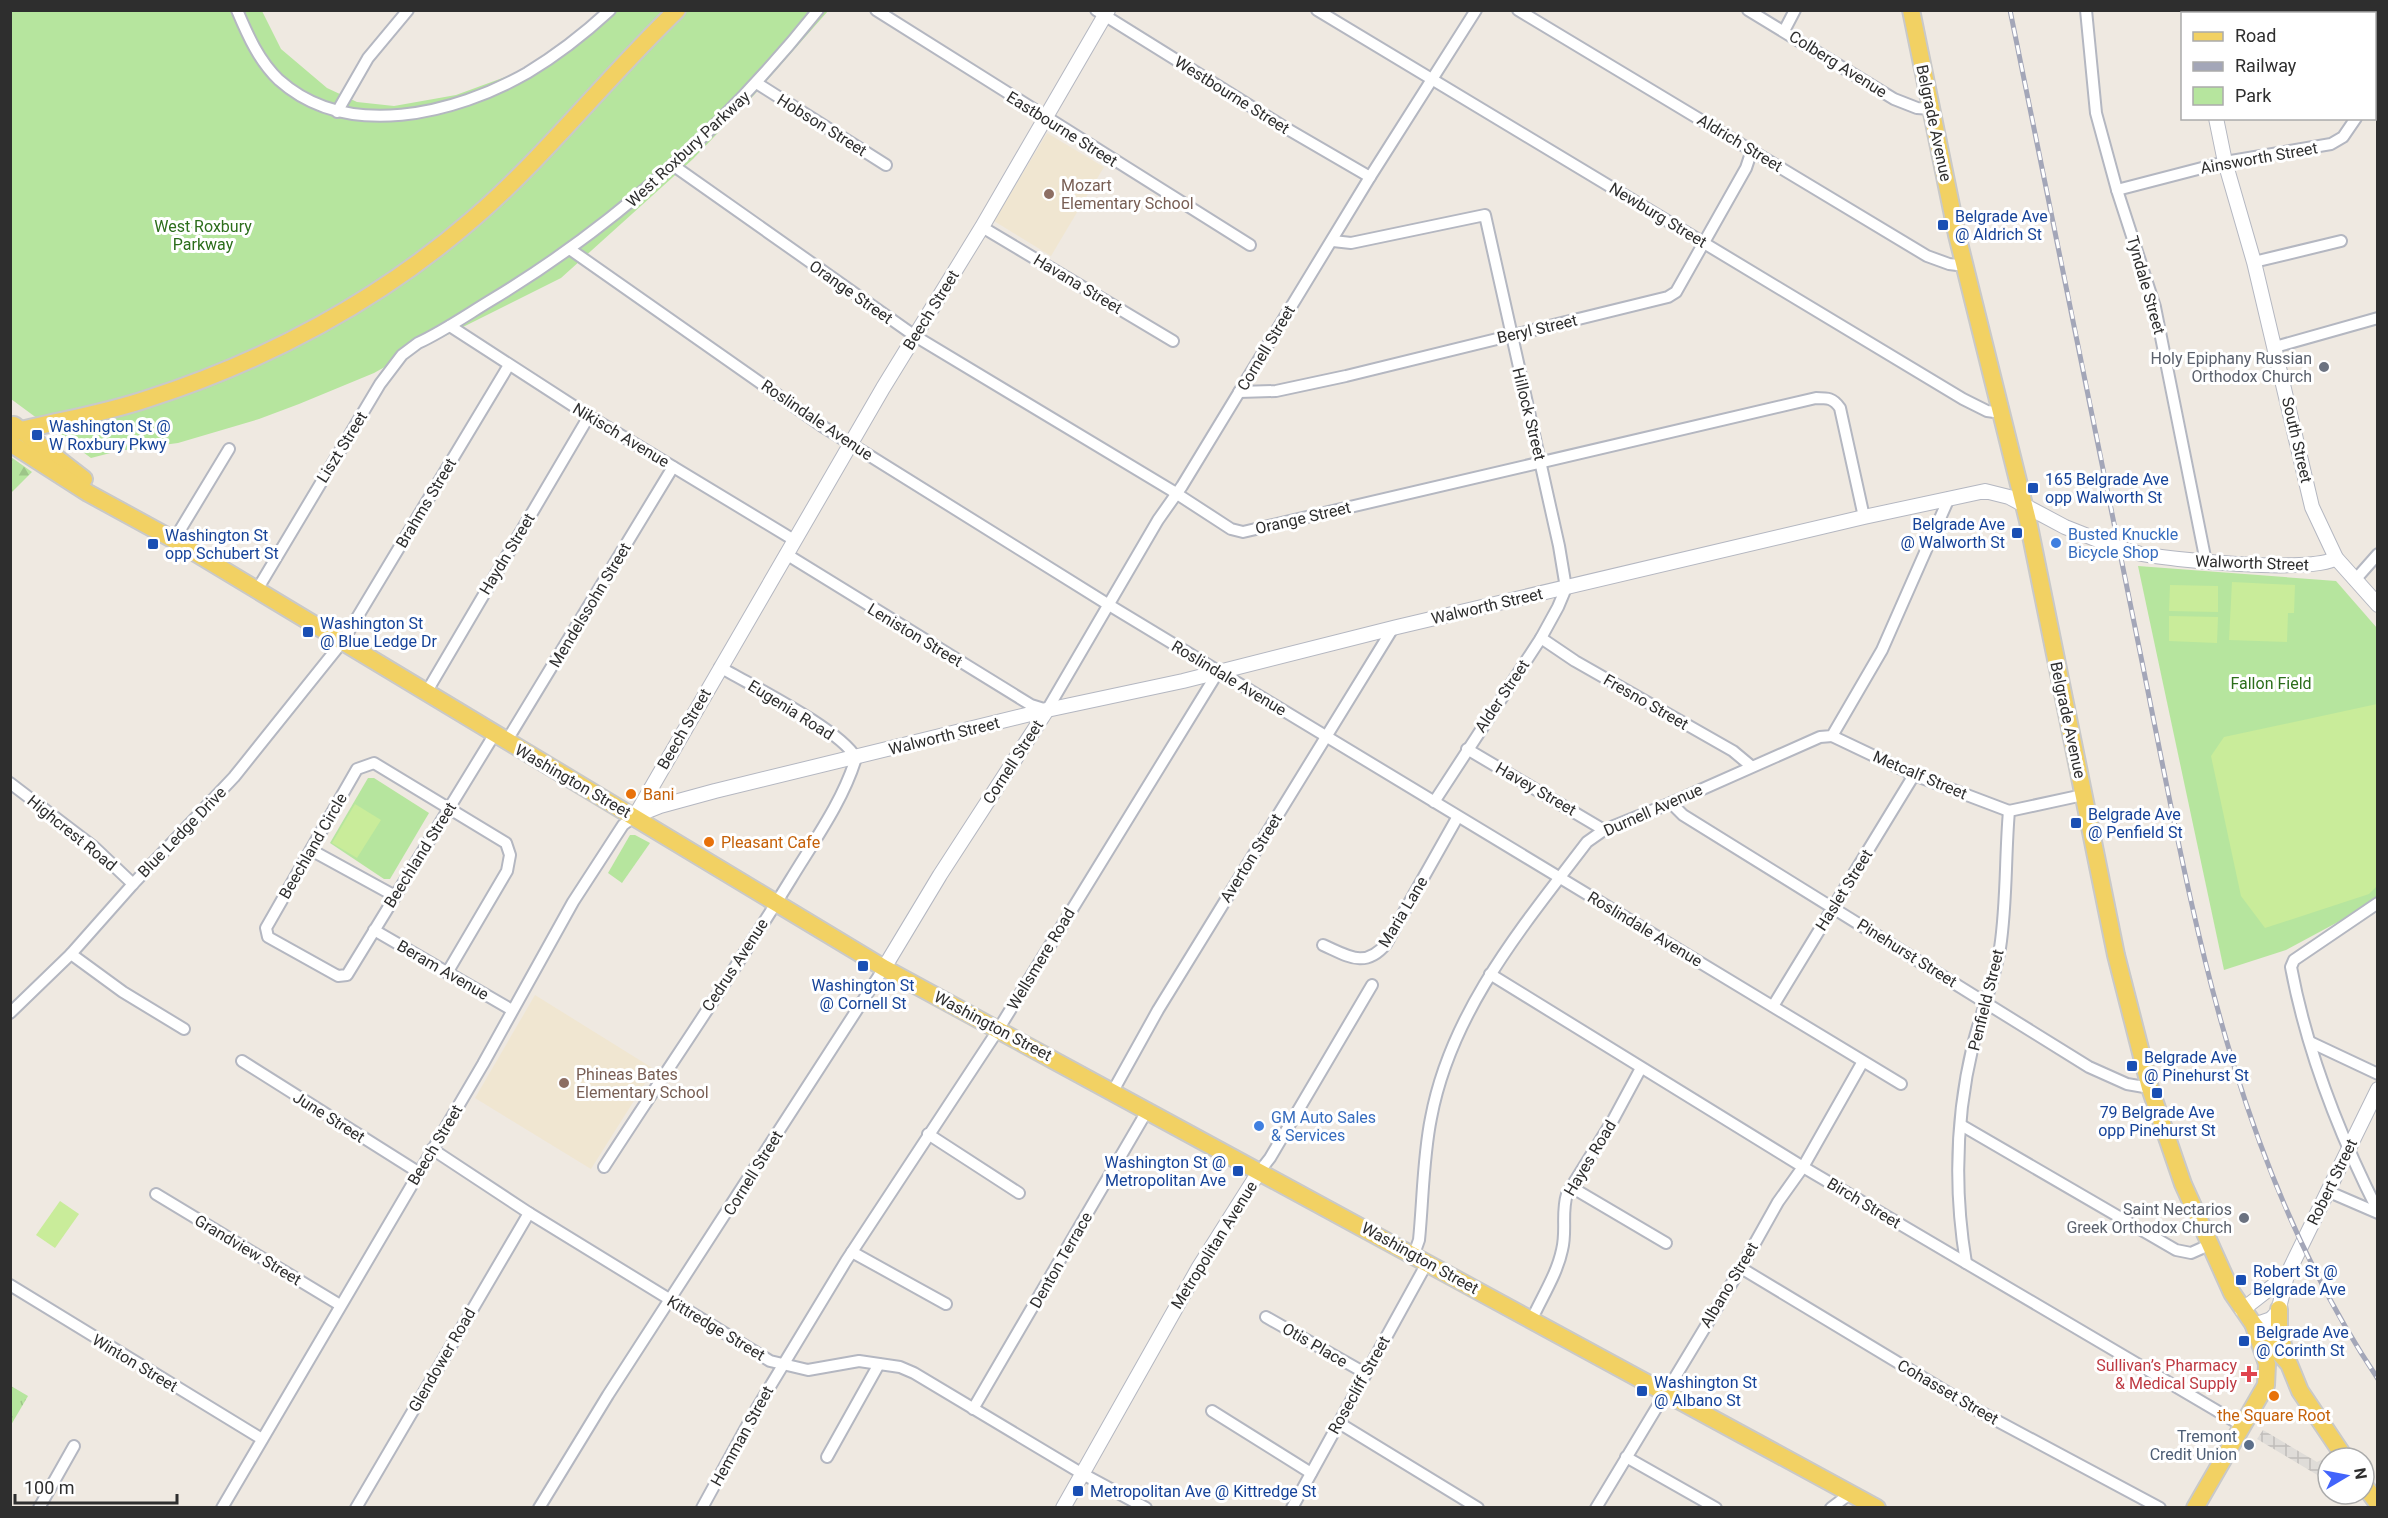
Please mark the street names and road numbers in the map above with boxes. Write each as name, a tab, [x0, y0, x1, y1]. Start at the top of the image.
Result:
street label: Colberg Avenue	[1786, 26, 1890, 102]
street label: Westbourne Street	[1171, 52, 1293, 138]
street label: Belgrade Avenue	[1912, 63, 1956, 183]
street label: West Roxbury Parkway	[622, 87, 754, 211]
street label: Eastbourne Street	[1003, 87, 1121, 171]
street label: Hobson Street	[774, 90, 870, 160]
street label: Aldrich Street	[1694, 110, 1786, 176]
street label: Ainsworth Street	[2199, 138, 2319, 178]
street label: Newburg Street	[1606, 178, 1710, 252]
street label: Tyndale Street	[2123, 234, 2169, 336]
street label: Havana Street	[1030, 250, 1126, 318]
street label: Orange Street	[806, 256, 896, 328]
street label: Beech Street	[899, 267, 963, 353]
street label: Cornell Street	[1233, 302, 1299, 394]
street label: Beryl Street	[1495, 311, 1579, 347]
street label: Hillock Street	[1508, 366, 1550, 462]
street label: Roslindale Avenue	[758, 376, 876, 464]
street label: South Street	[2278, 395, 2316, 485]
street label: Nikisch Avenue	[569, 399, 673, 471]
street label: Liszt Street	[313, 408, 371, 486]
street label: Brahms Street	[392, 455, 460, 551]
street label: Orange Street	[1253, 498, 1353, 538]
street label: Haydn Street	[475, 510, 539, 598]
street label: Mendelssohn Street	[545, 539, 635, 671]
street label: Walworth Street	[2195, 552, 2309, 574]
street label: Walworth Street	[1429, 584, 1545, 628]
street label: Leniston Street	[864, 599, 966, 671]
street label: Roslindale Avenue	[1168, 636, 1290, 720]
street label: Alder Street	[1471, 656, 1533, 736]
street label: Belgrade Avenue	[2046, 660, 2090, 780]
street label: Fresno Street	[1600, 670, 1692, 734]
street label: Eugenia Road	[745, 676, 837, 744]
street label: Beech Street	[653, 685, 715, 773]
street label: Walworth Street	[887, 713, 1001, 759]
street label: Cornell Street	[979, 716, 1047, 808]
street label: Washington Street	[512, 740, 634, 822]
street label: Metcalf Street	[1870, 747, 1970, 803]
street label: Havey Street	[1492, 758, 1580, 820]
street label: Durnell Avenue	[1601, 780, 1705, 840]
street label: Blue Ledge Drive	[134, 783, 230, 881]
street label: Beechland Circle	[275, 790, 351, 902]
street label: Highcrest Road	[24, 791, 120, 875]
street label: Beechland Street	[380, 799, 460, 911]
street label: Averton Street	[1216, 810, 1286, 906]
street label: Haslet Street	[1812, 846, 1876, 934]
street label: Maria Lane	[1374, 873, 1432, 951]
street label: Roslindale Avenue	[1584, 887, 1706, 971]
street label: Wellsmere Road	[1003, 905, 1079, 1013]
street label: Cedrus Avenue	[698, 915, 772, 1015]
street label: Pinehurst Street	[1854, 915, 1960, 991]
street label: Beram Avenue	[394, 936, 492, 1004]
street label: Penfield Street	[1964, 947, 2008, 1053]
street label: Washington Street	[931, 987, 1055, 1065]
street label: June Street	[290, 1087, 368, 1147]
street label: Beech Street	[404, 1101, 466, 1189]
street label: Hayes Road	[1560, 1117, 1620, 1199]
street label: Cornell Street	[719, 1127, 787, 1219]
street label: Robert Street	[2303, 1136, 2361, 1228]
street label: Birch Street	[1824, 1174, 1904, 1232]
street label: Metropolitan Avenue	[1167, 1178, 1261, 1312]
street label: Denton Terrace	[1026, 1209, 1096, 1311]
street label: Grandview Street	[191, 1211, 305, 1289]
street label: Washington Street	[1358, 1218, 1482, 1298]
street label: Albano Street	[1696, 1239, 1762, 1331]
street label: Kittredge Street	[664, 1291, 768, 1365]
street label: Glendower Road	[405, 1305, 479, 1415]
street label: Otis Place	[1279, 1319, 1351, 1371]
street label: Winton Street	[89, 1330, 181, 1396]
street label: Rosecliff Street	[1324, 1333, 1394, 1437]
street label: Cohasset Street	[1894, 1355, 2002, 1429]
street label: Hemman Street	[707, 1383, 777, 1489]

